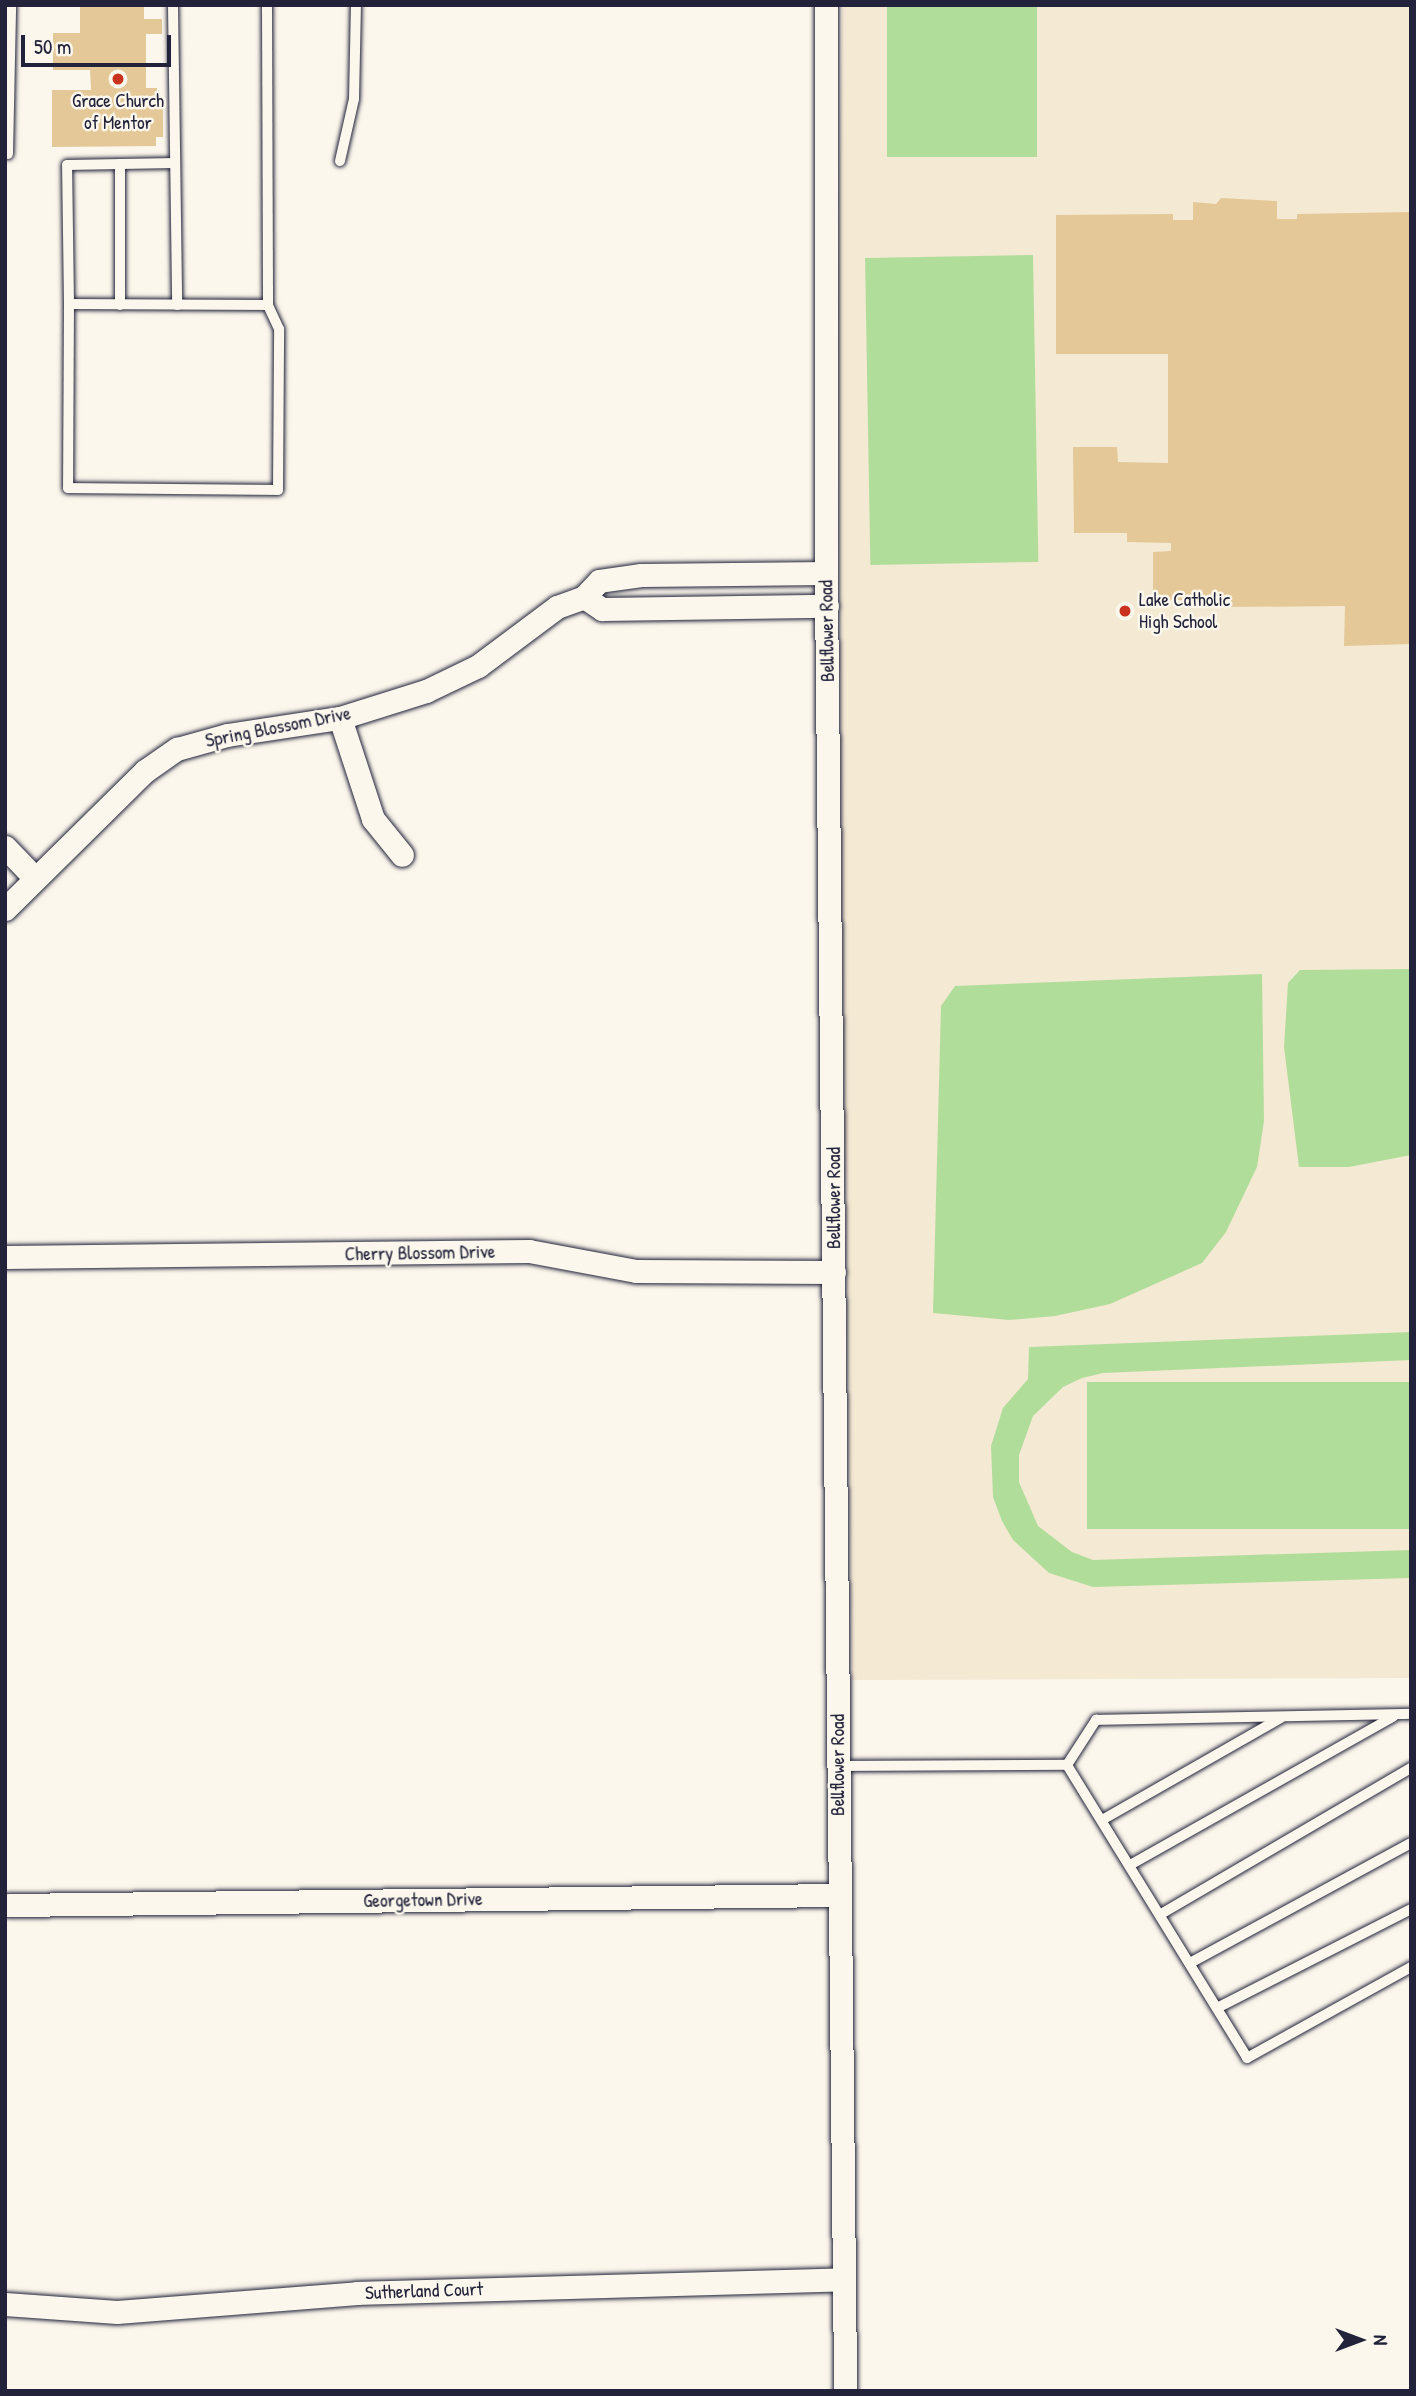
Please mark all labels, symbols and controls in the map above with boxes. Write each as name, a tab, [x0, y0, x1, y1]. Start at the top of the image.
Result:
scale bar	[24, 21, 175, 65]
text: 50 m	[34, 32, 71, 61]
marker: Grace Church of Mentor	[110, 71, 126, 87]
place label: Grace Church of Mentor	[72, 90, 164, 134]
street label: Bellflower Road	[815, 580, 839, 682]
place label: Lake Catholic High School	[1139, 589, 1230, 633]
marker: Lake Catholic High School	[1117, 603, 1133, 619]
street label: Spring Blossom Drive	[203, 702, 353, 752]
street label: Bellflower Road	[823, 1147, 845, 1249]
street label: Cherry Blossom Drive	[344, 1240, 496, 1266]
street label: Bellflower Road	[827, 1714, 849, 1816]
street label: Georgetown Drive	[363, 1888, 483, 1912]
street label: Sutherland Court	[365, 2278, 483, 2304]
north arrow	[1325, 2305, 1395, 2375]
text: N	[1368, 2335, 1394, 2345]

